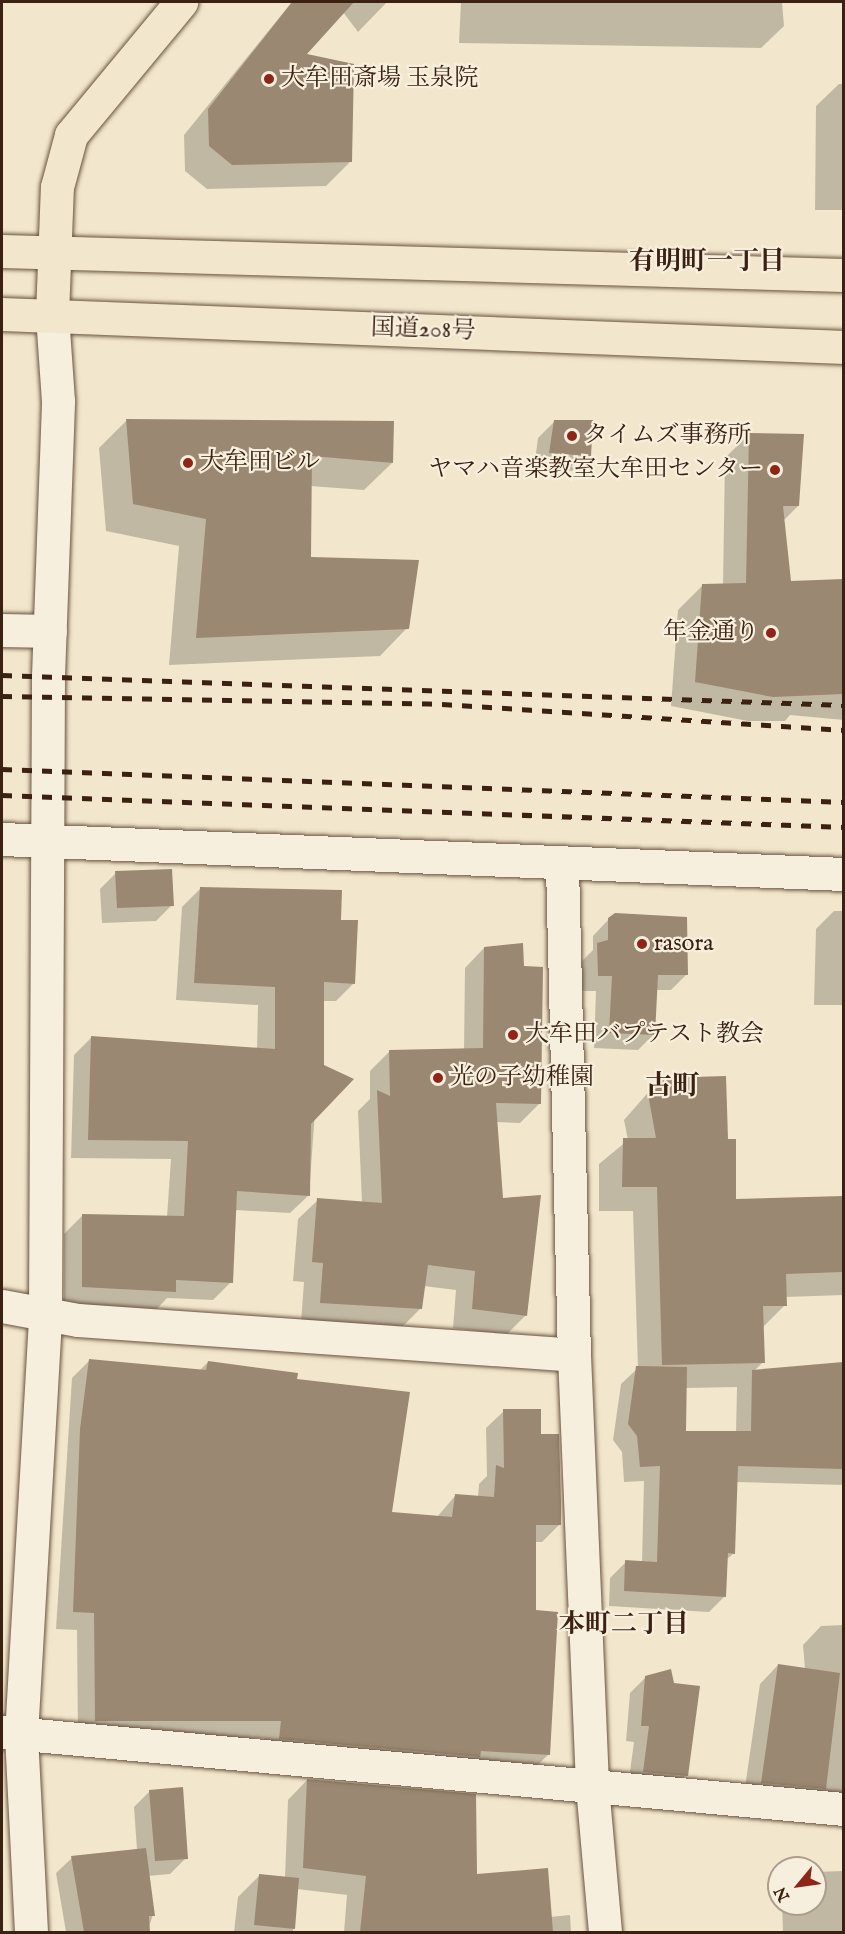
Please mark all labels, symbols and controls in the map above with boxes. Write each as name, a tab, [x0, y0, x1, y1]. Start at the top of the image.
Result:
place label: 大牟田斎場 玉泉院	[281, 65, 478, 93]
marker: 大牟田斎場 玉泉院	[262, 72, 276, 86]
district label: 有明町一丁目	[629, 246, 785, 278]
street label: 国道208号	[370, 314, 476, 346]
place label: タイムズ事務所	[584, 422, 752, 450]
marker: タイムズ事務所	[565, 429, 579, 443]
place label: 大牟田ビル	[200, 449, 320, 477]
marker: 大牟田ビル	[181, 456, 195, 470]
place label: ヤマハ音楽教室大牟田センター	[427, 456, 763, 484]
marker: ヤマハ音楽教室大牟田センター	[768, 463, 782, 477]
place label: 年金通り	[663, 619, 759, 647]
marker: 年金通り	[764, 626, 778, 640]
place label: rasora	[654, 930, 714, 958]
marker: rasora	[635, 937, 649, 951]
place label: 大牟田バプテスト教会	[525, 1021, 765, 1049]
marker: 大牟田バプテスト教会	[506, 1028, 520, 1042]
place label: 光の子幼稚園	[450, 1064, 594, 1092]
marker: 光の子幼稚園	[431, 1071, 445, 1085]
district label: 古町	[645, 1072, 699, 1104]
district label: 本町二丁目	[559, 1609, 689, 1641]
north arrow	[767, 1856, 827, 1916]
text: N	[771, 1883, 795, 1905]

